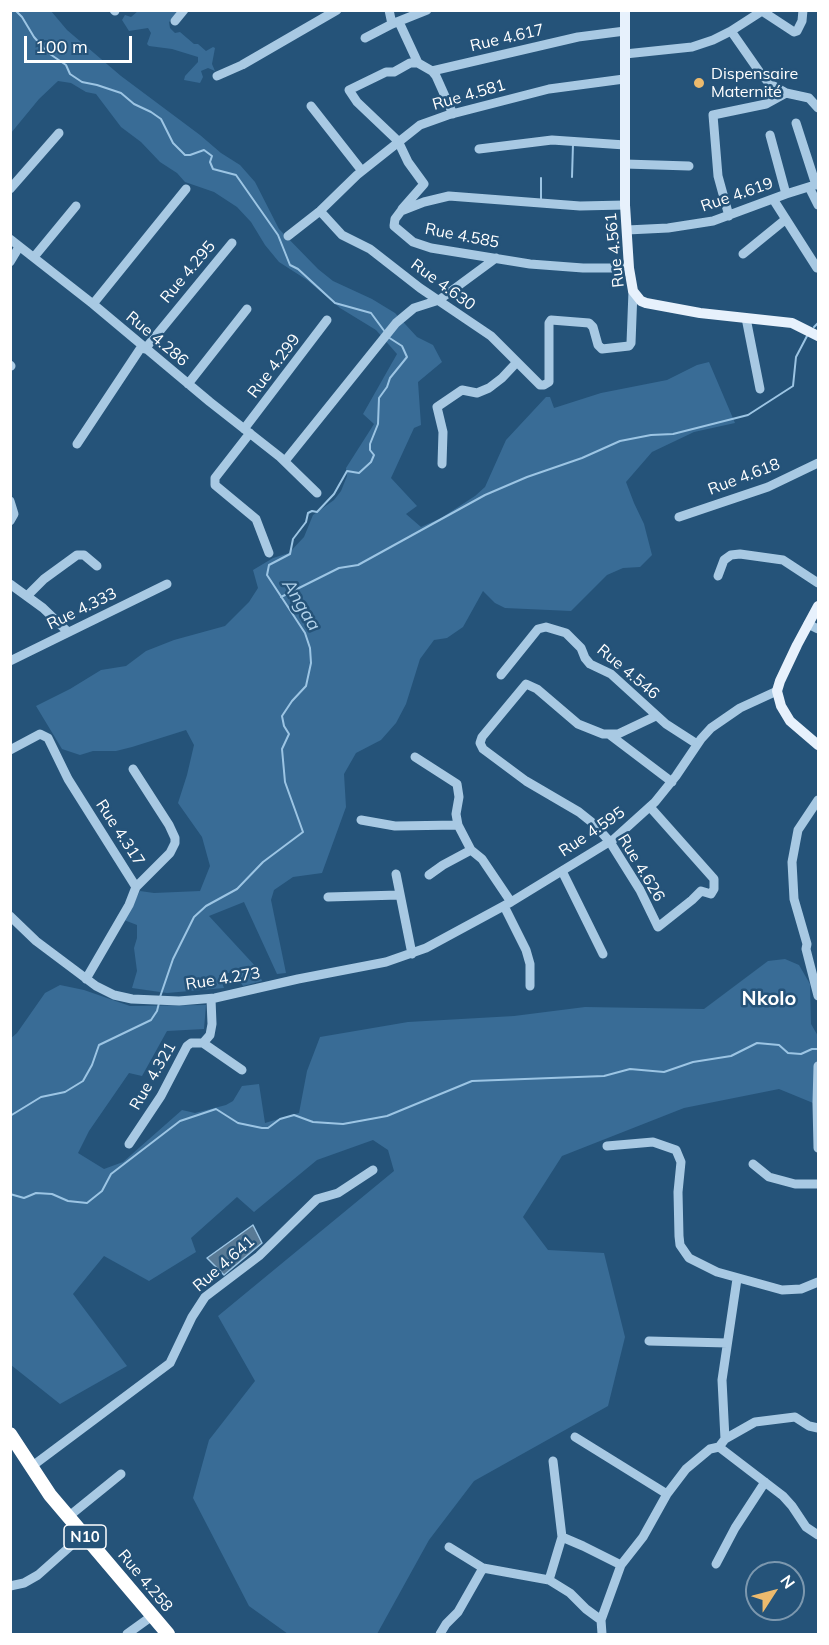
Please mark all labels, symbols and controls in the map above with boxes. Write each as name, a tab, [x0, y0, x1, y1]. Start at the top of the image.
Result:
street label: Rue 4.617	[468, 20, 546, 56]
scale bar	[27, 24, 135, 62]
text: 100 m	[35, 35, 88, 58]
place label: Dispensaire Maternité	[711, 64, 798, 102]
street label: Rue 4.581	[430, 75, 508, 115]
marker: Dispensaire Maternité	[692, 76, 706, 90]
street label: Rue 4.619	[698, 174, 776, 216]
street label: Rue 4.561	[602, 212, 628, 288]
street label: Rue 4.585	[423, 219, 501, 253]
street label: Rue 4.295	[156, 237, 220, 307]
street label: Rue 4.630	[407, 255, 479, 315]
street label: Rue 4.286	[122, 307, 192, 371]
street label: Rue 4.299	[244, 330, 304, 402]
street label: Rue 4.618	[705, 455, 783, 499]
water label: Angaa	[277, 575, 325, 635]
street label: Rue 4.333	[44, 584, 120, 634]
street label: Rue 4.546	[593, 640, 663, 704]
street label: Rue 4.317	[91, 796, 149, 870]
street label: Rue 4.595	[555, 803, 629, 861]
street label: Rue 4.626	[613, 831, 669, 905]
street label: Rue 4.273	[184, 964, 262, 994]
district label: Nkolo	[742, 987, 796, 1011]
street label: Rue 4.321	[126, 1039, 180, 1113]
street label: Rue 4.641	[189, 1232, 259, 1296]
road number: N10	[64, 1525, 106, 1549]
street label: Rue 4.258	[113, 1546, 177, 1616]
north arrow	[745, 1561, 805, 1621]
text: N	[776, 1571, 800, 1592]

